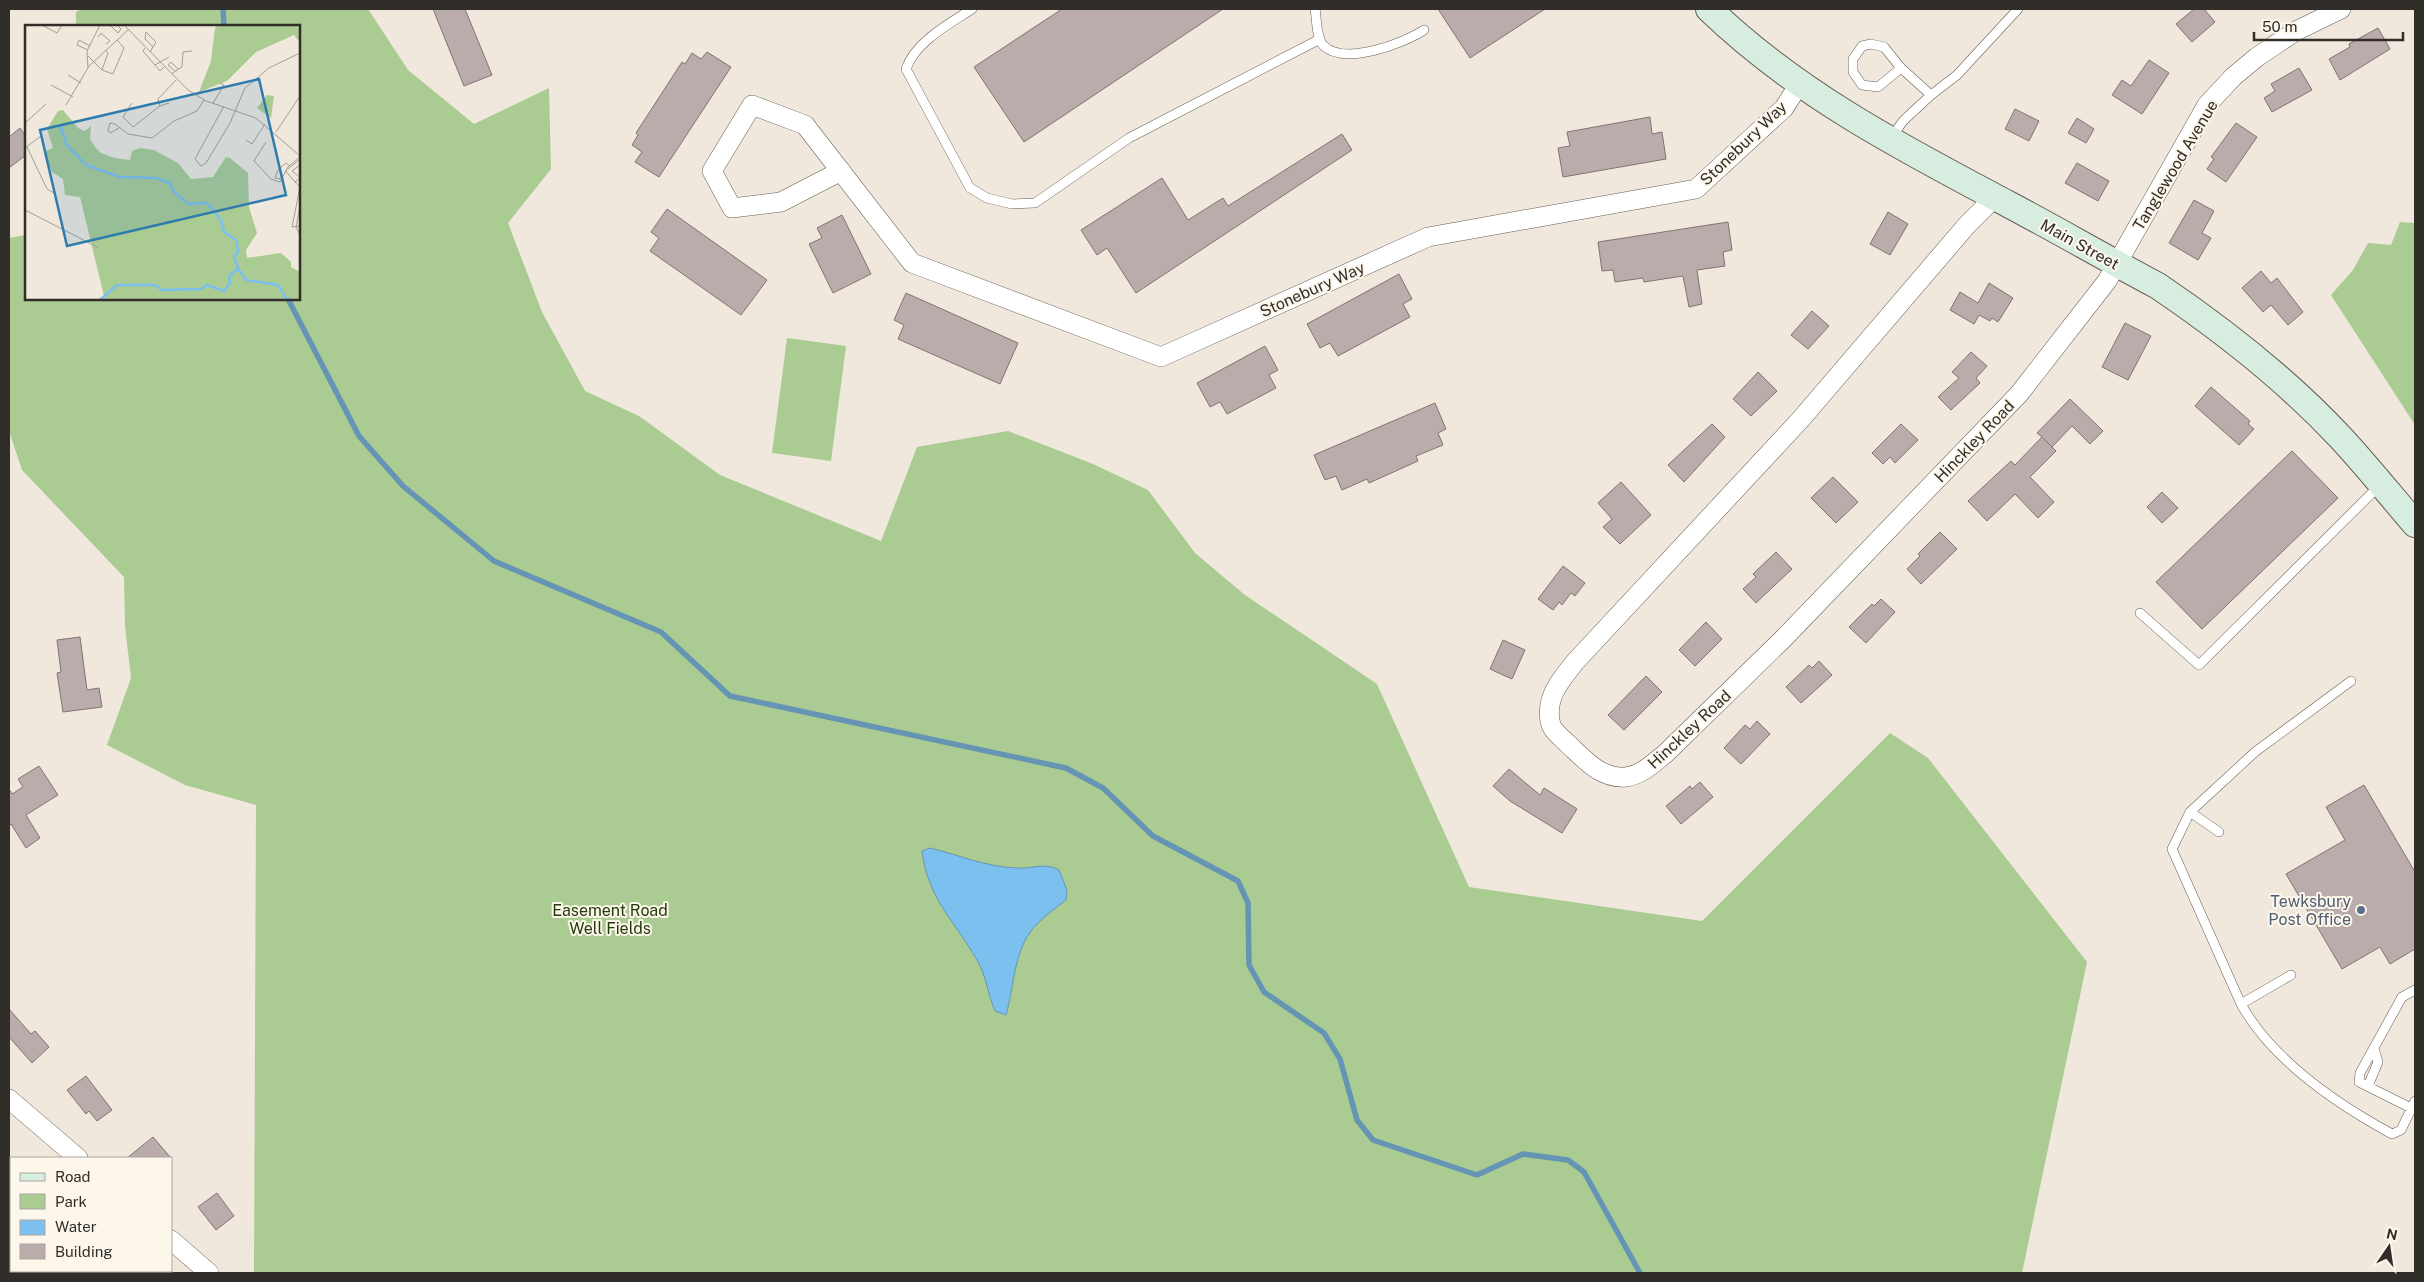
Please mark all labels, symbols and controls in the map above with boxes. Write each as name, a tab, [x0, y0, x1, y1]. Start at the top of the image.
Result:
scale bar	[2254, 10, 2403, 42]
text: 50 m	[2262, 18, 2297, 35]
inset map	[25, 25, 300, 300]
street label: Stonebury Way	[1696, 97, 1791, 189]
street label: Tanglewood Avenue	[2129, 97, 2222, 234]
street label: Main Street	[2037, 215, 2122, 274]
street label: Stonebury Way	[1257, 258, 1368, 321]
street label: Hinckley Road	[1930, 396, 2018, 486]
street label: Hinckley Road	[1644, 686, 1735, 773]
place label: Tewksbury Post Office	[2268, 892, 2351, 929]
park label: Easement Road Well Fields	[552, 901, 668, 938]
marker: Tewksbury Post Office	[2355, 904, 2367, 916]
legend	[10, 1157, 172, 1272]
text: Road	[55, 1168, 91, 1185]
text: Park	[55, 1193, 87, 1210]
text: Water	[55, 1218, 97, 1235]
north arrow	[2364, 1222, 2414, 1272]
text: N	[2385, 1225, 2399, 1243]
text: Building	[55, 1243, 113, 1260]

